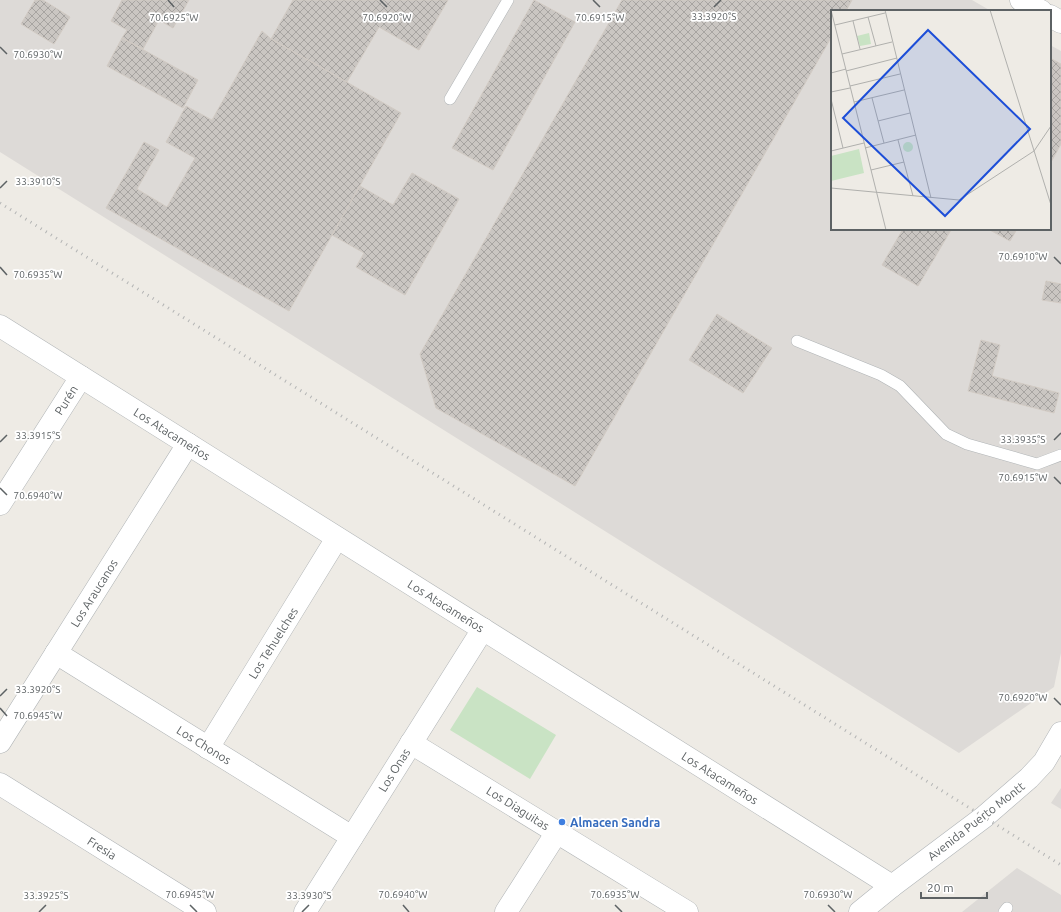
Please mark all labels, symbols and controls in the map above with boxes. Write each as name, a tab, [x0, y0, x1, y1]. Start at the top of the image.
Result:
inset map	[831, 10, 1051, 230]
text: 33.3920°S	[692, 11, 736, 22]
text: 70.6925°W	[150, 12, 198, 23]
text: 70.6920°W	[363, 12, 411, 23]
text: 70.6915°W	[576, 12, 624, 23]
text: 70.6930°W	[14, 49, 62, 60]
text: 33.3910°S	[16, 176, 60, 187]
text: 70.6910°W	[999, 251, 1047, 262]
text: 70.6935°W	[14, 269, 62, 280]
street label: Purén	[52, 383, 80, 417]
street label: Los Atacameños	[131, 405, 213, 463]
text: 33.3915°S	[16, 430, 60, 441]
text: 33.3935°S	[1001, 434, 1045, 445]
text: 70.6915°W	[999, 472, 1047, 483]
text: 70.6940°W	[14, 490, 62, 501]
street label: Los Araucanos	[68, 557, 120, 629]
street label: Los Atacameños	[405, 577, 487, 635]
street label: Los Tehuelches	[246, 605, 300, 681]
text: 33.3920°S	[16, 684, 60, 695]
text: 70.6920°W	[999, 692, 1047, 703]
text: 70.6945°W	[14, 710, 62, 721]
street label: Los Chonos	[175, 723, 233, 767]
street label: Los Onas	[376, 746, 412, 794]
street label: Los Atacameños	[679, 749, 761, 807]
street label: Avenida Puerto Montt	[925, 779, 1027, 863]
street label: Los Diaguitas	[484, 784, 552, 832]
place label: Almacen Sandra	[570, 816, 660, 829]
marker: Almacen Sandra	[557, 817, 567, 827]
street label: Fresia	[85, 834, 119, 862]
scale bar	[921, 874, 987, 900]
text: 20 m	[927, 881, 954, 894]
text: 70.6945°W	[166, 889, 214, 900]
text: 70.6940°W	[379, 889, 427, 900]
text: 70.6935°W	[591, 889, 639, 900]
text: 70.6930°W	[804, 889, 852, 900]
text: 33.3925°S	[24, 890, 68, 901]
text: 33.3930°S	[287, 890, 331, 901]

